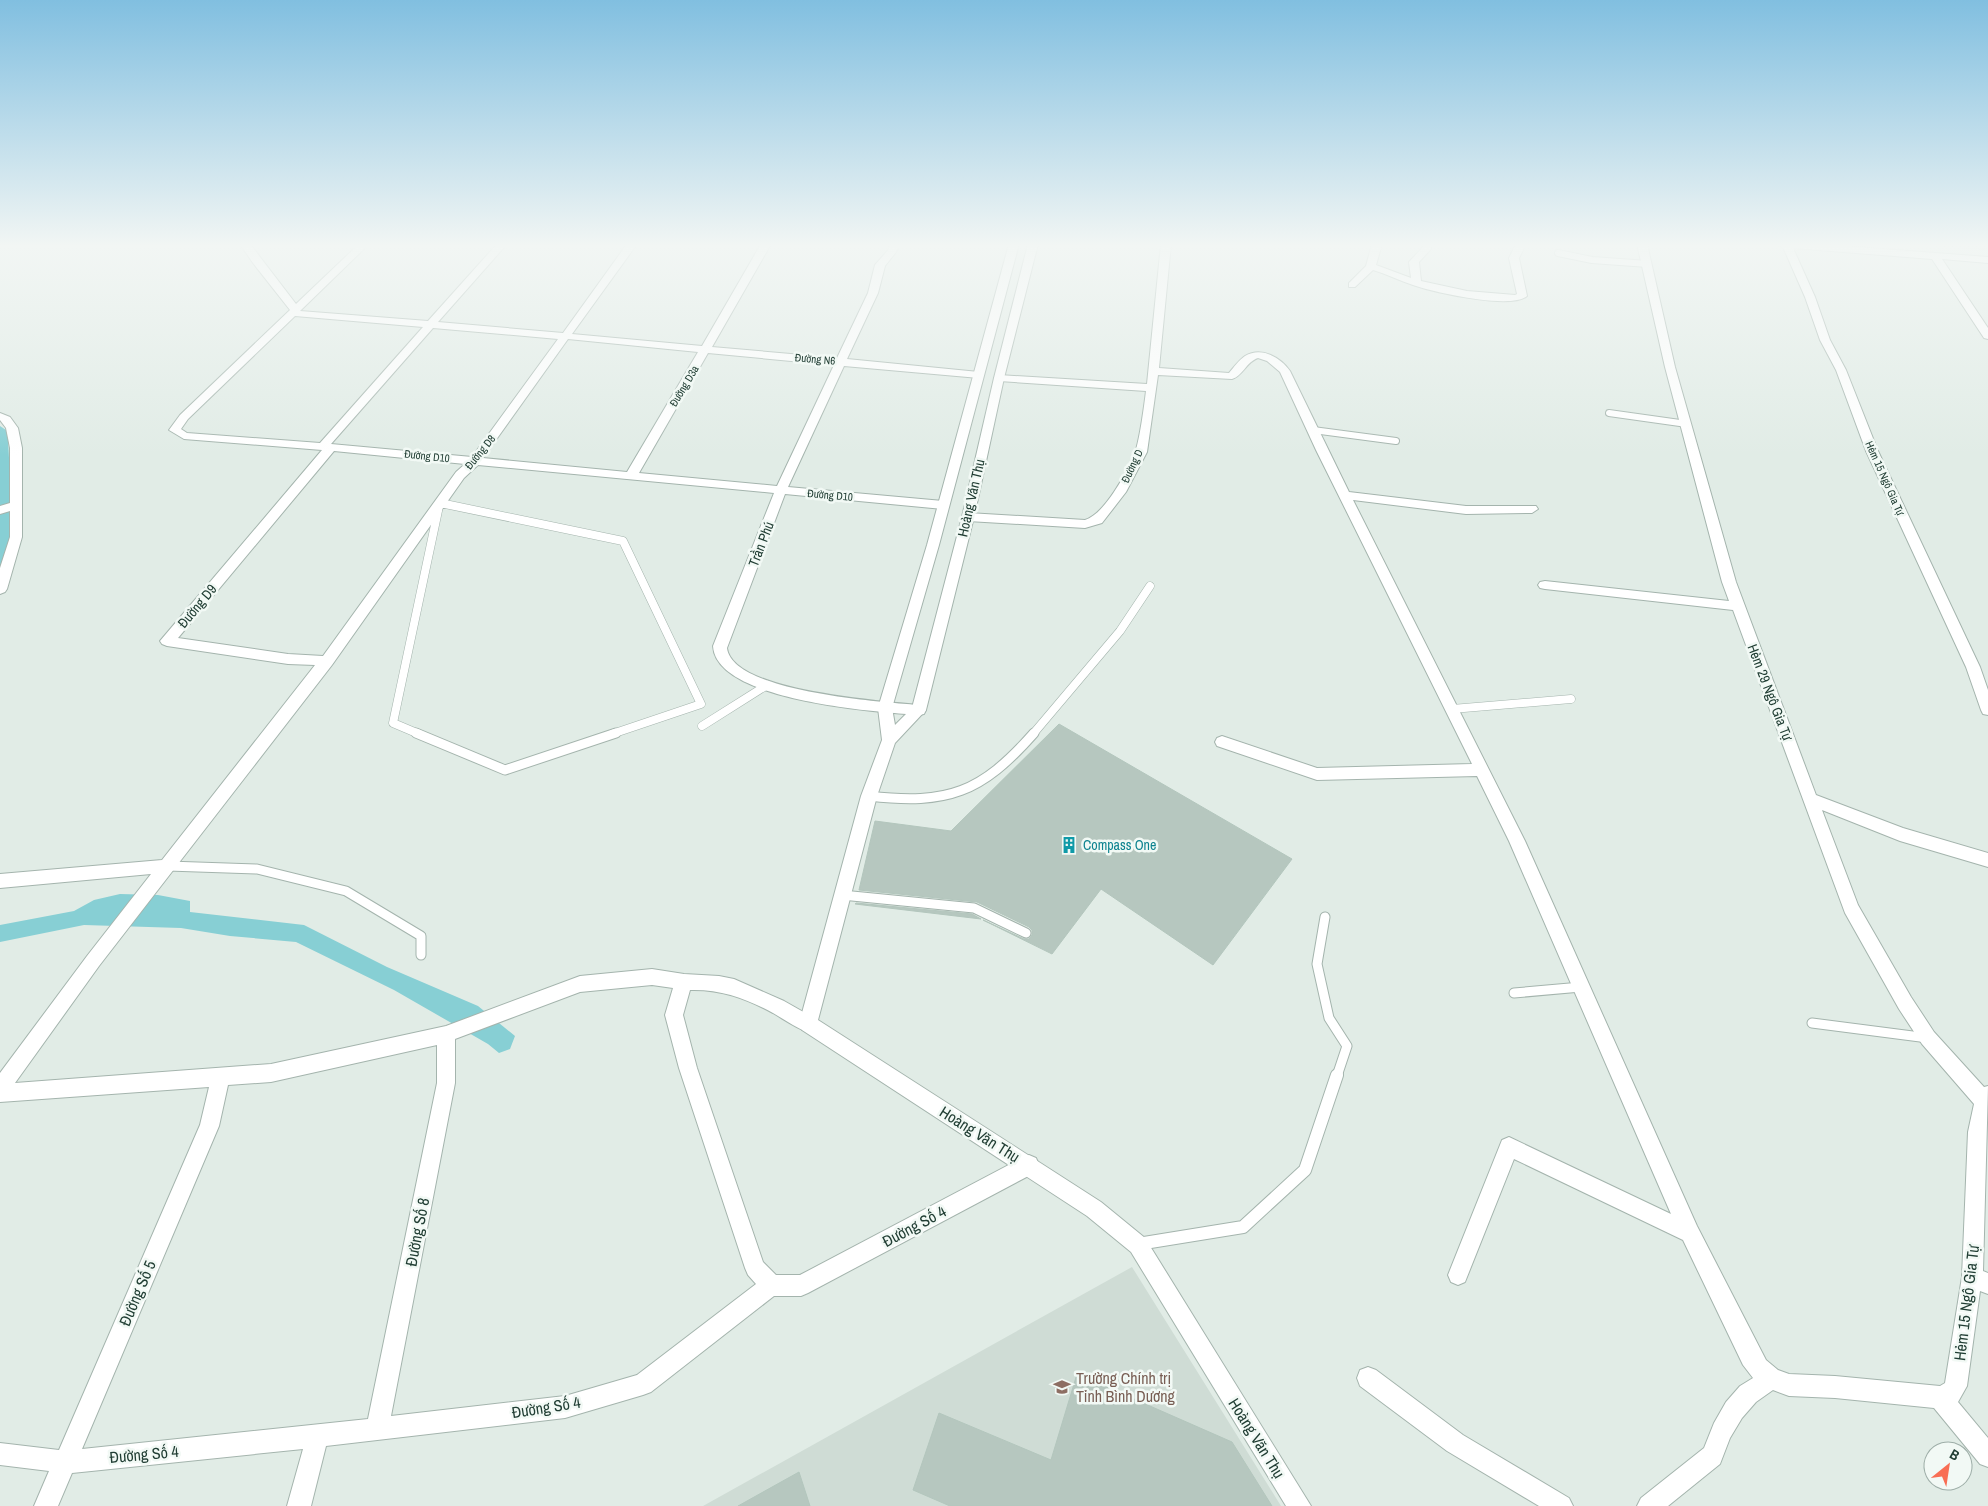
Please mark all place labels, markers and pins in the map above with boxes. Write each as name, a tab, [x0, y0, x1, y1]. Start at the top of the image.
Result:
building icon: Compass One	[1059, 835, 1079, 855]
place label: Compass One	[1083, 836, 1156, 854]
place label: Trường Chính trị Tỉnh Bình Dương	[1076, 1367, 1176, 1407]
school or university icon: Trường Chính trị Tỉnh Bình Dương	[1052, 1377, 1072, 1397]

